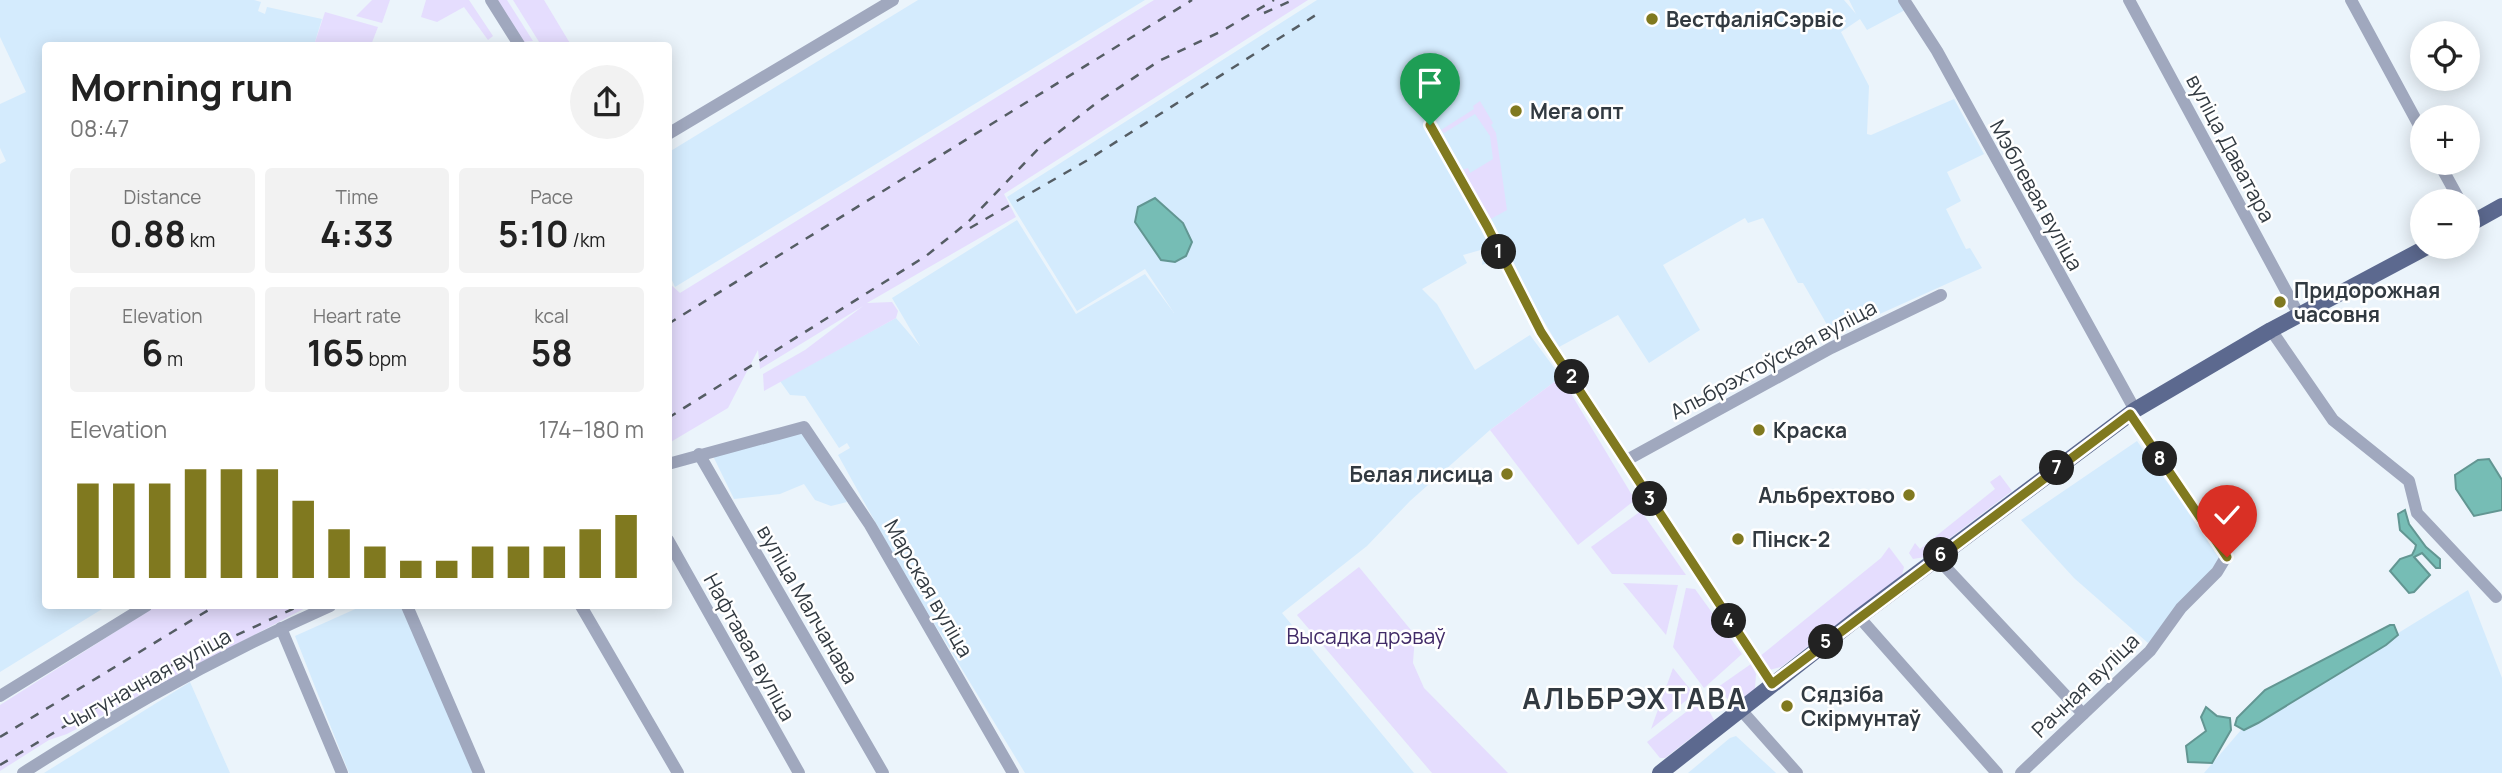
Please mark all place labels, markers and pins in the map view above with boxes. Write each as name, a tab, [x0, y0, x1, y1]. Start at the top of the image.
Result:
place label: ВестфаліяСэрвіс	[1666, 5, 1844, 33]
marker: ВестфаліяСэрвіс	[1644, 11, 1660, 27]
pin	[1400, 53, 1460, 125]
place label: Мега опт	[1530, 97, 1624, 125]
marker: Мега опт	[1508, 103, 1524, 119]
pin: 1	[1482, 234, 1516, 270]
place label: Придорожная часовня	[2294, 276, 2440, 328]
marker: Придорожная часовня	[2272, 294, 2288, 310]
pin: 2	[1554, 360, 1590, 394]
place label: Краска	[1773, 416, 1847, 444]
marker: Краска	[1751, 422, 1767, 438]
pin: 8	[2142, 442, 2178, 476]
pin: 7	[2039, 450, 2074, 486]
place label: Белая лисица	[1350, 460, 1493, 488]
marker: Белая лисица	[1499, 466, 1515, 482]
place label: Альбрехтово	[1758, 481, 1895, 509]
pin: 3	[1632, 482, 1668, 516]
pin	[2197, 485, 2257, 557]
marker: Альбрехтово	[1901, 487, 1917, 503]
place label: Пінск-2	[1752, 525, 1830, 553]
marker: Пінск-2	[1730, 531, 1746, 547]
pin: 6	[1924, 538, 1958, 572]
pin: 4	[1712, 604, 1746, 638]
pin: 5	[1808, 624, 1843, 660]
place label: Сядзіба Скірмунтаў	[1801, 680, 1921, 732]
marker: Сядзіба Скірмунтаў	[1779, 698, 1795, 714]

